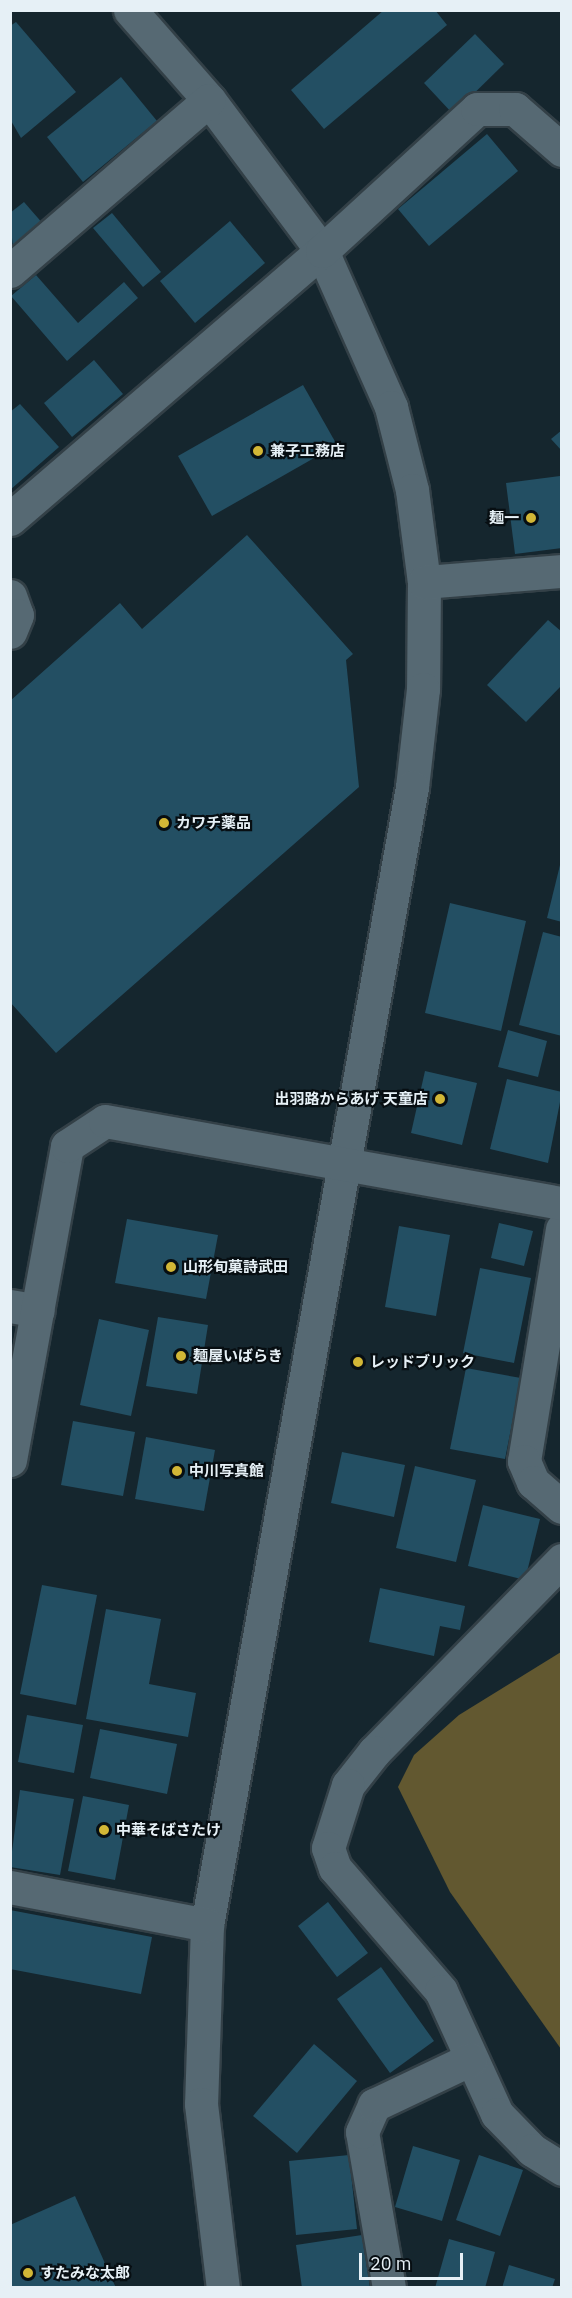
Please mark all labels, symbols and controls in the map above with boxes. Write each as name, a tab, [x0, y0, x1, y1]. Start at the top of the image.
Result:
place label: 兼子工務店	[270, 442, 345, 460]
marker: 兼子工務店	[251, 444, 265, 458]
place label: 麺一	[489, 509, 519, 527]
marker: 麺一	[524, 511, 538, 525]
place label: カワチ薬品	[176, 814, 251, 832]
marker: カワチ薬品	[157, 816, 171, 830]
place label: 出羽路からあげ 天童店	[274, 1090, 428, 1108]
marker: 出羽路からあげ 天童店	[433, 1092, 447, 1106]
place label: 山形旬菓詩武田	[183, 1258, 288, 1276]
marker: 山形旬菓詩武田	[164, 1260, 178, 1274]
place label: 麺屋いばらき	[193, 1347, 283, 1365]
marker: 麺屋いばらき	[174, 1349, 188, 1363]
place label: レッドブリック	[370, 1353, 475, 1371]
marker: レッドブリック	[351, 1355, 365, 1369]
place label: 中川写真館	[189, 1462, 264, 1480]
marker: 中川写真館	[170, 1464, 184, 1478]
place label: 中華そばさたけ	[116, 1821, 221, 1839]
marker: 中華そばさたけ	[97, 1823, 111, 1837]
scale bar	[362, 2241, 466, 2279]
text: 20 m	[370, 2252, 412, 2275]
place label: すたみな太郎	[40, 2264, 130, 2282]
marker: すたみな太郎	[21, 2266, 35, 2280]

